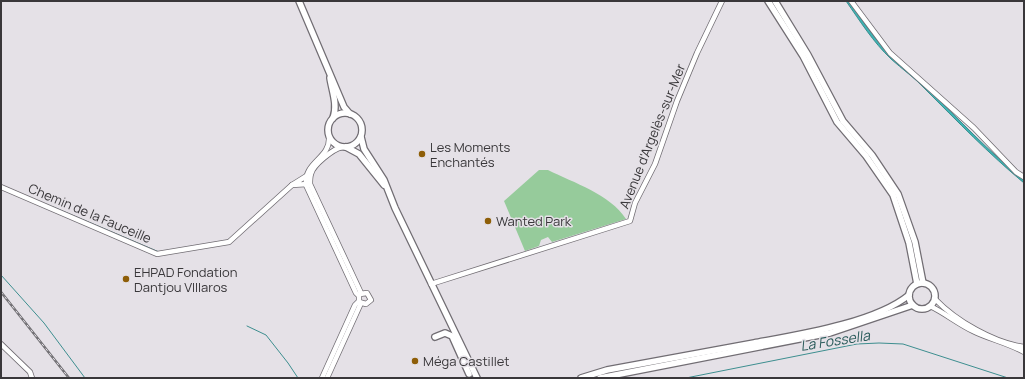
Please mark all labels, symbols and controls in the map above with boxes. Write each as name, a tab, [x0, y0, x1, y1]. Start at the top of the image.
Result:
street label: Avenue d'Argelès-sur-Mer	[615, 61, 689, 211]
place label: Les Moments Enchantés	[430, 138, 511, 171]
marker: Les Moments Enchantés	[417, 149, 427, 159]
street label: Chemin de la Fauceille	[26, 179, 155, 247]
place label: Wanted Park	[496, 212, 572, 230]
marker: Wanted Park	[483, 216, 493, 226]
place label: EHPAD Fondation Dantjou VIllaros	[134, 263, 237, 296]
marker: EHPAD Fondation Dantjou VIllaros	[121, 274, 131, 284]
water label: La Fossella	[799, 325, 872, 355]
place label: Méga Castillet	[423, 352, 510, 370]
marker: Méga Castillet	[410, 356, 420, 366]

